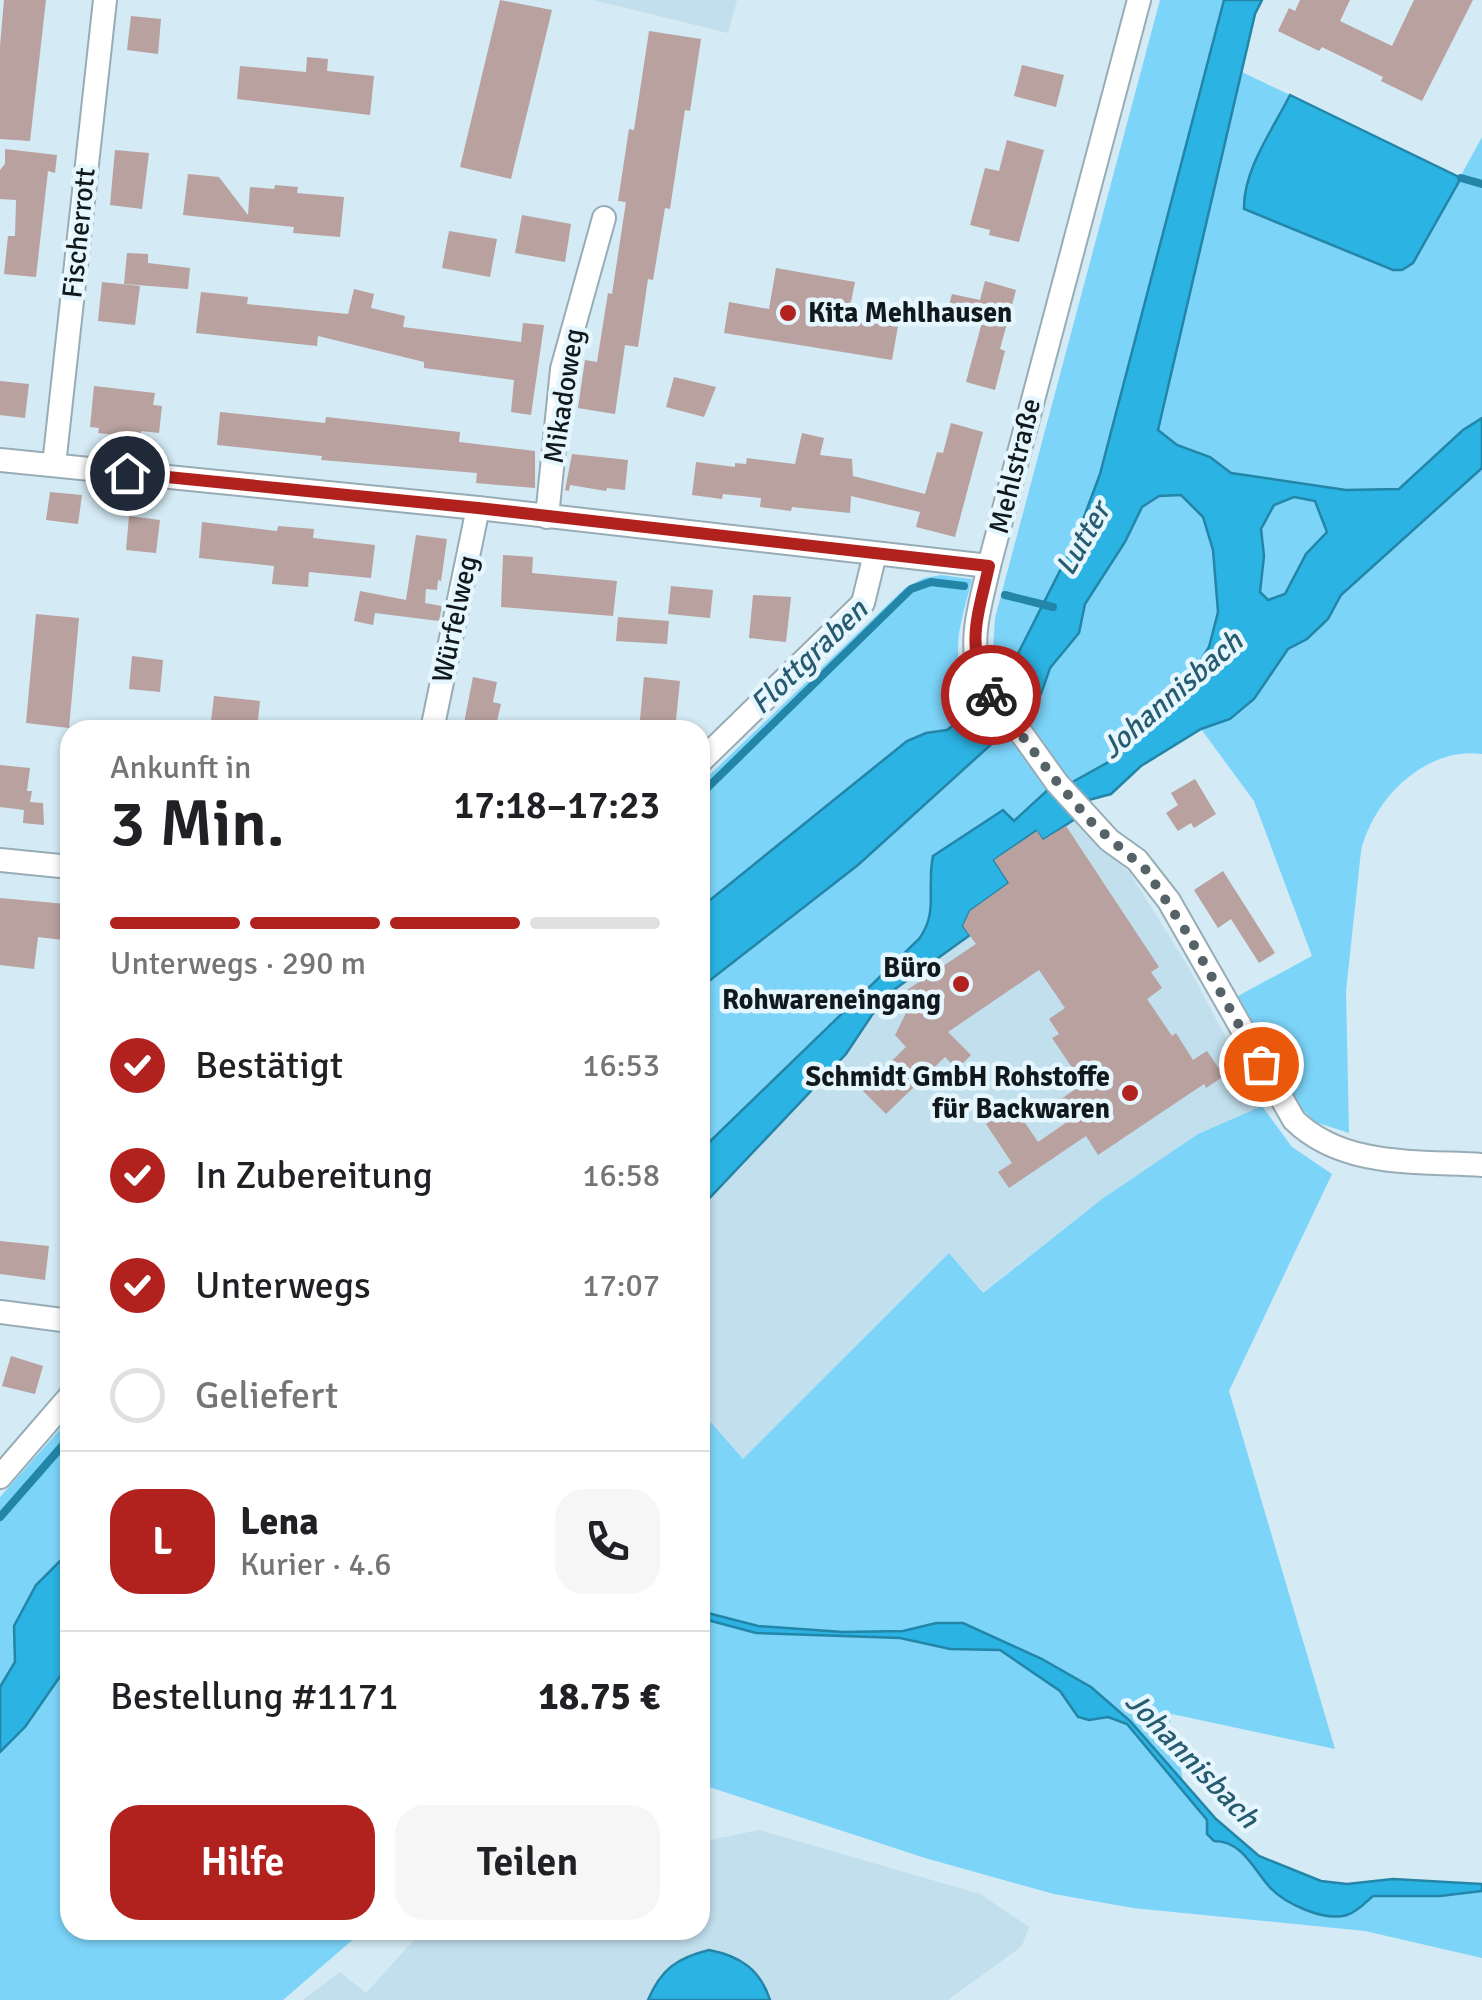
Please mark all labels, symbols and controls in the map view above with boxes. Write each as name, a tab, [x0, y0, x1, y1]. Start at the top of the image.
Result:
street label: Fischerrott	[55, 166, 103, 300]
place label: Kita Mehlhausen	[808, 296, 1012, 330]
marker: Kita Mehlhausen	[777, 302, 799, 324]
street label: Mikadoweg	[537, 326, 591, 466]
street label: Mehlstraße	[982, 395, 1048, 537]
pin	[85, 431, 170, 516]
icon: home	[100, 446, 155, 501]
water label: Lutter	[1047, 492, 1121, 582]
street label: Würfelweg	[425, 552, 485, 686]
water label: Flottgraben	[742, 591, 877, 722]
water label: Johannisbach	[1093, 623, 1251, 767]
courier	[941, 645, 1041, 745]
icon: bike	[964, 668, 1019, 723]
text: Ankunft in	[110, 748, 252, 787]
text: 17:18–17:23	[454, 782, 660, 829]
text: 3 Min.	[110, 784, 285, 864]
text: Unterwegs · 290 m	[110, 944, 366, 983]
place label: Büro Rohwareneingang	[722, 951, 941, 1017]
marker: Büro Rohwareneingang	[950, 973, 972, 995]
pin	[1219, 1022, 1304, 1107]
icon: bag	[1234, 1037, 1289, 1092]
icon: check	[110, 1038, 165, 1093]
text: Bestätigt	[195, 1042, 343, 1089]
text: 16:53	[582, 1046, 660, 1085]
place label: Schmidt GmbH Rohstoffe für Backwaren	[806, 1060, 1110, 1126]
marker: Schmidt GmbH Rohstoffe für Backwaren	[1119, 1082, 1141, 1104]
icon: check	[110, 1148, 165, 1203]
text: In Zubereitung	[195, 1152, 433, 1199]
text: 16:58	[582, 1156, 660, 1195]
icon: check	[110, 1258, 165, 1313]
text: Unterwegs	[195, 1262, 371, 1309]
text: 17:07	[582, 1266, 660, 1305]
text: Geliefert	[195, 1372, 338, 1419]
button: phone	[555, 1489, 660, 1594]
text: Lena	[240, 1498, 319, 1545]
text: L	[153, 1518, 172, 1565]
text: Kurier · 4.6	[240, 1545, 392, 1584]
text: Bestellung #1171	[110, 1673, 399, 1720]
text: 18.75 €	[538, 1673, 660, 1720]
water label: Johannisbach	[1118, 1684, 1267, 1837]
button: Hilfe	[110, 1805, 375, 1920]
button: Teilen	[395, 1805, 660, 1920]

